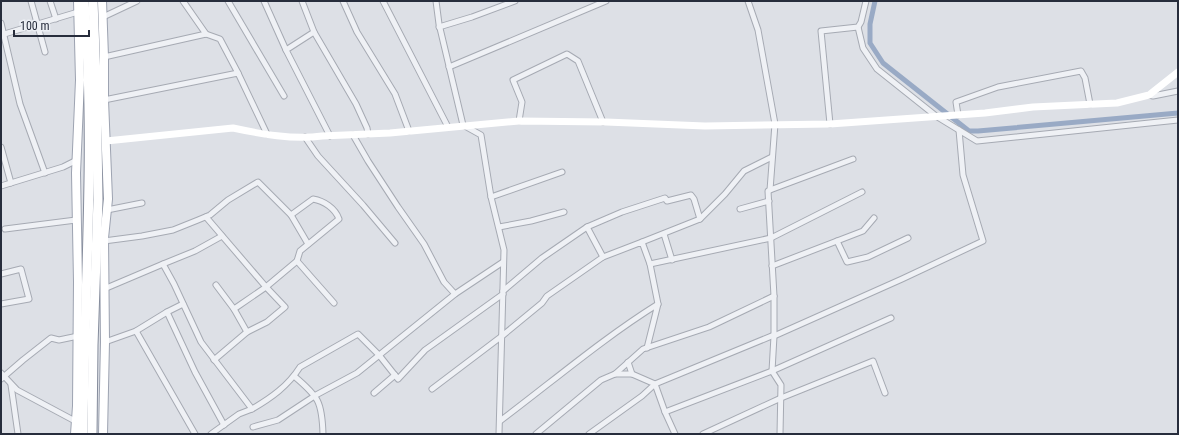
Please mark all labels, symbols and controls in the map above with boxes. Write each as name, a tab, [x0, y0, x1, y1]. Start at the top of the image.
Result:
scale bar	[14, 12, 89, 38]
text: 100 m	[20, 19, 50, 33]

